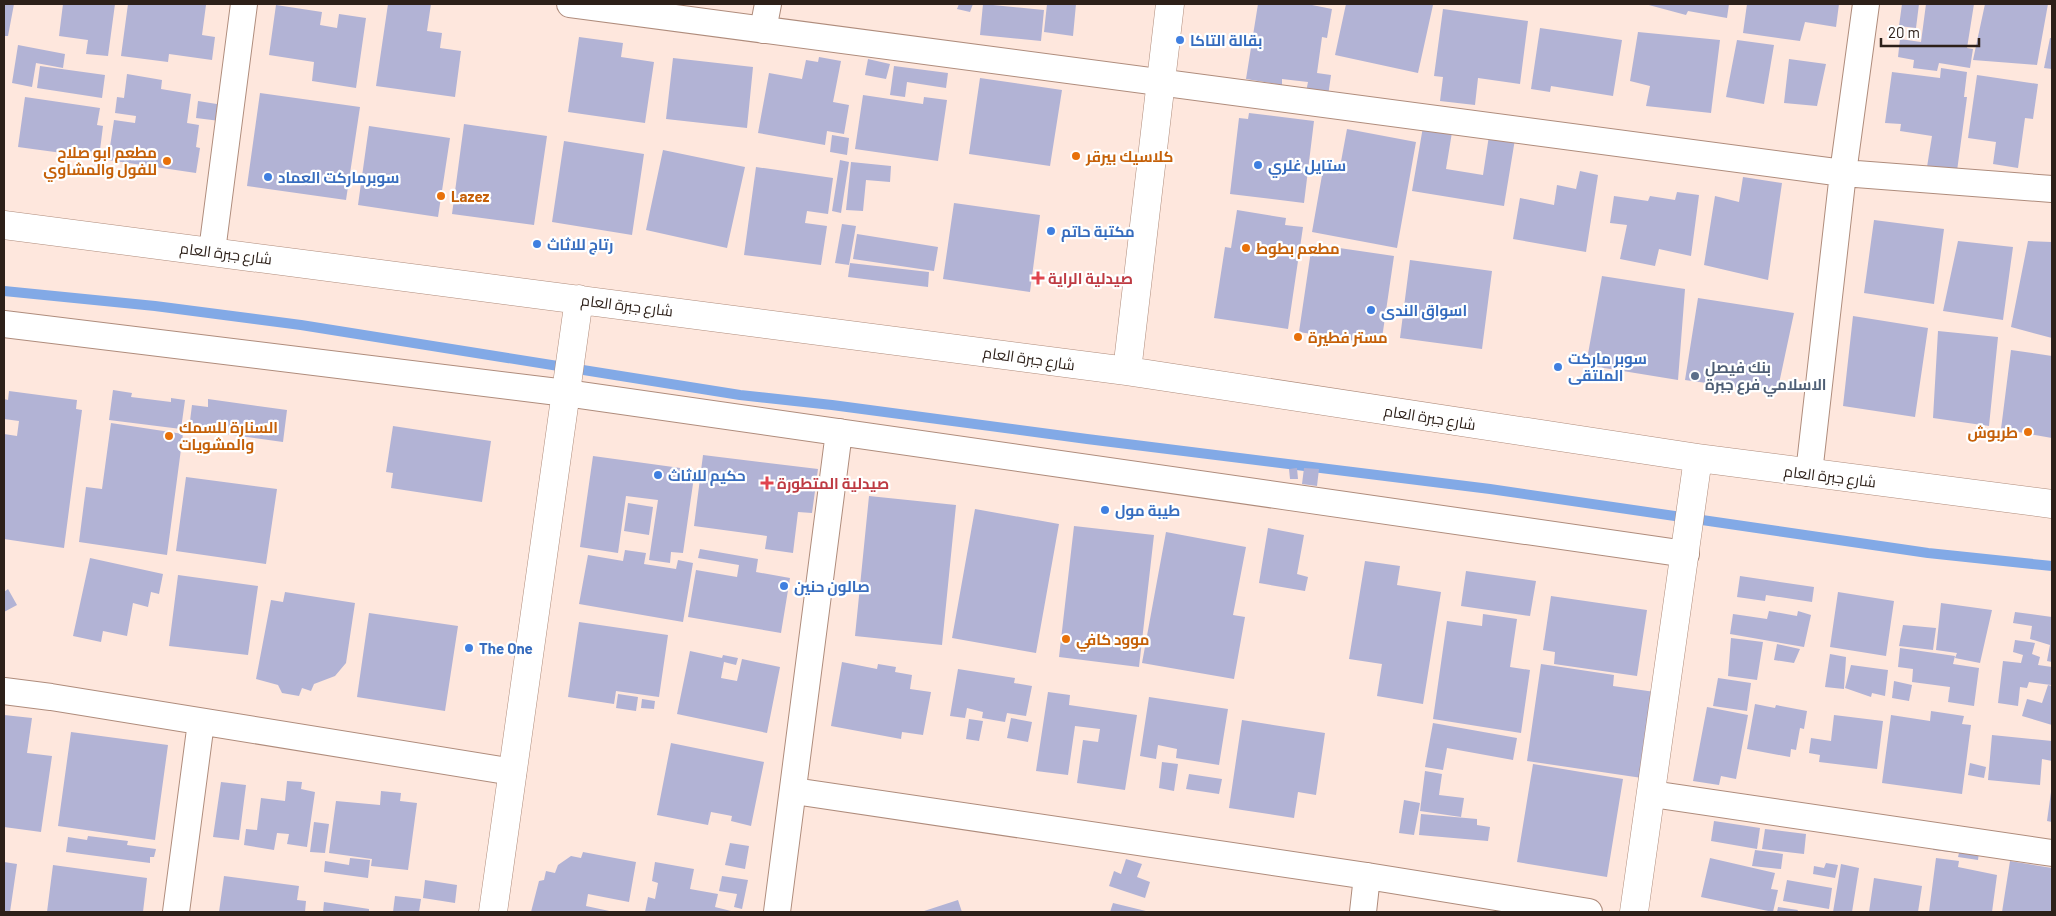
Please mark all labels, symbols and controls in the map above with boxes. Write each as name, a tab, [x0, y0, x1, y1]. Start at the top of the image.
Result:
scale bar	[1881, 15, 1978, 47]
text: 20 m	[1888, 23, 1920, 41]
place label: بقالة التاكا	[1190, 31, 1262, 49]
marker: بقالة التاكا	[1174, 34, 1186, 46]
place label: مطعم ابو صلاح للفول والمشاوي	[43, 143, 157, 182]
place label: كلاسيك بيرقر	[1085, 147, 1173, 166]
marker: كلاسيك بيرقر	[1070, 150, 1082, 162]
marker: مطعم ابو صلاح للفول والمشاوي	[161, 155, 173, 167]
place label: ستايل غلري	[1268, 156, 1346, 178]
marker: ستايل غلري	[1252, 159, 1264, 171]
place label: سوبرماركت العماد	[278, 168, 399, 187]
marker: سوبرماركت العماد	[262, 171, 274, 183]
place label: Lazez	[451, 187, 490, 205]
marker: Lazez	[435, 190, 447, 202]
place label: مكتبة حاتم	[1061, 222, 1135, 242]
marker: مكتبة حاتم	[1045, 225, 1057, 237]
place label: رتاج للاثاث	[547, 235, 613, 255]
street label: شارع جبرة العام	[179, 238, 273, 271]
marker: رتاج للاثاث	[531, 238, 543, 250]
place label: مطعم بطوط	[1256, 239, 1340, 259]
marker: مطعم بطوط	[1240, 242, 1252, 254]
place label: صيدلية الراية	[1048, 269, 1133, 288]
marker: صيدلية الراية	[1032, 272, 1044, 284]
street label: شارع جبرة العام	[580, 290, 674, 323]
place label: اسواق الندى	[1381, 301, 1467, 320]
marker: اسواق الندى	[1365, 304, 1377, 316]
place label: مستر فطيرة	[1308, 328, 1388, 347]
marker: مستر فطيرة	[1292, 331, 1304, 343]
street label: شارع جبرة العام	[981, 343, 1076, 376]
place label: سوبر ماركت الملتقى	[1568, 349, 1647, 385]
place label: بنك فيصل الاسلامي فرع جبرة	[1705, 358, 1827, 397]
marker: سوبر ماركت الملتقى	[1552, 361, 1564, 373]
marker: بنك فيصل الاسلامي فرع جبرة	[1689, 370, 1701, 382]
street label: شارع جبرة العام	[1382, 401, 1477, 436]
place label: السنارة للسمك والمشويات	[179, 418, 278, 454]
place label: طربوش	[1968, 423, 2018, 442]
marker: طربوش	[2022, 426, 2034, 438]
marker: السنارة للسمك والمشويات	[163, 430, 175, 442]
street label: شارع جبرة العام	[1783, 461, 1877, 494]
place label: حكيم للاثاث	[668, 466, 746, 486]
marker: حكيم للاثاث	[652, 469, 664, 481]
place label: صيدلية المتطورة	[777, 474, 889, 493]
marker: صيدلية المتطورة	[761, 477, 773, 489]
place label: طيبة مول	[1115, 501, 1180, 520]
marker: طيبة مول	[1099, 504, 1111, 516]
place label: صالون حنين	[794, 577, 870, 596]
marker: صالون حنين	[778, 580, 790, 592]
place label: موود كافي	[1076, 630, 1149, 652]
marker: موود كافي	[1060, 633, 1072, 645]
place label: The One	[479, 639, 533, 657]
marker: The One	[463, 642, 475, 654]

